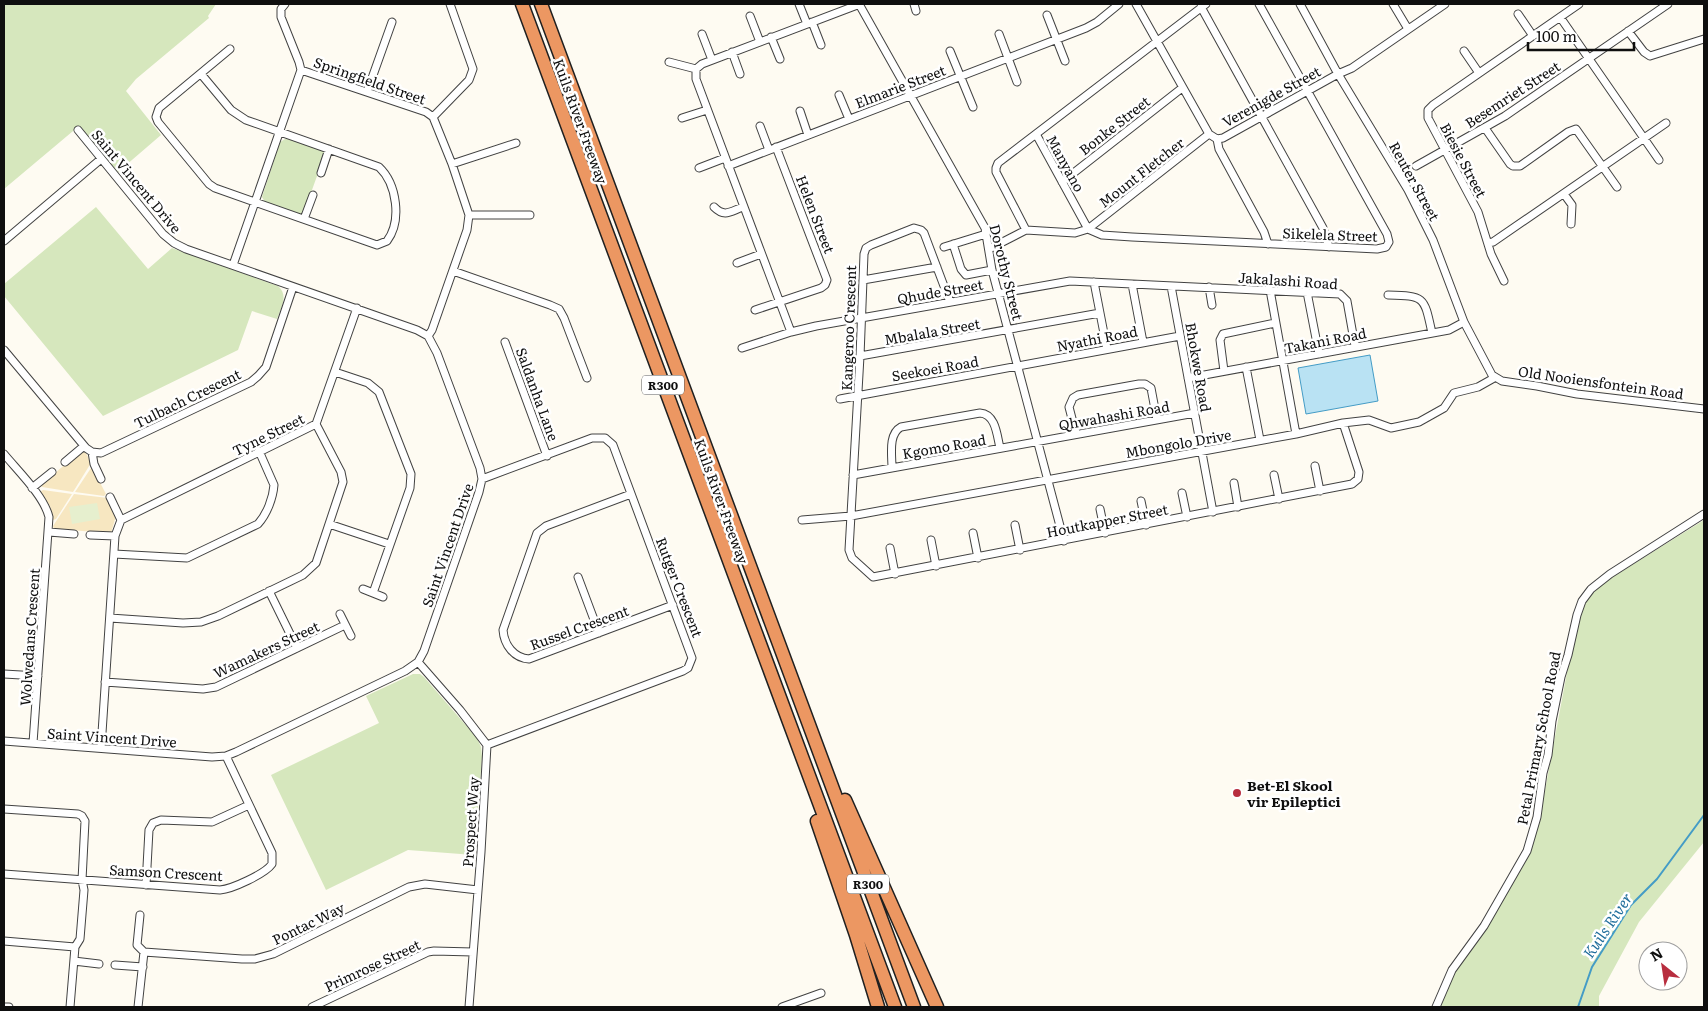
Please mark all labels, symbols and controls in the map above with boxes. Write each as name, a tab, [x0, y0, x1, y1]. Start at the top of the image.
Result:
scale bar	[1528, 20, 1634, 52]
text: 100 m	[1536, 24, 1577, 47]
street label: Springfield Street	[311, 51, 429, 109]
street label: Besemriet Street	[1460, 55, 1564, 132]
street label: Kuils River Freeway	[549, 56, 613, 187]
street label: Elmarie Street	[852, 59, 949, 113]
street label: Verenigde Street	[1218, 61, 1324, 131]
street label: Bonke Street	[1074, 91, 1154, 159]
street label: Biesie Street	[1436, 119, 1492, 201]
street label: Saint Vincent Drive	[88, 125, 186, 237]
street label: Manyano	[1042, 131, 1090, 195]
street label: Mount Fletcher	[1094, 132, 1188, 212]
street label: Reuter Street	[1385, 138, 1445, 224]
street label: Helen Street	[792, 172, 840, 256]
street label: Dorothy Street	[985, 222, 1029, 322]
street label: Sikelela Street	[1282, 222, 1378, 246]
street label: Kangeroo Crescent	[836, 265, 860, 391]
street label: Jakalashi Road	[1237, 267, 1339, 293]
street label: Qhude Street	[896, 274, 985, 308]
street label: Mbalala Street	[882, 313, 982, 349]
street label: Nyathi Road	[1055, 320, 1140, 356]
street label: Bhokwe Road	[1181, 321, 1217, 414]
street label: Takani Road	[1282, 322, 1368, 358]
street label: Saldanha Lane	[512, 345, 564, 443]
street label: Seekoei Road	[890, 350, 980, 385]
street label: Old Nooiensfontein Road	[1517, 360, 1685, 404]
street label: Tulbach Crescent	[130, 363, 244, 433]
road number: R300	[642, 376, 684, 394]
street label: Qhwahashi Road	[1057, 395, 1171, 435]
street label: Tyne Street	[229, 408, 308, 460]
street label: Mbongolo Drive	[1123, 424, 1233, 462]
street label: Kgomo Road	[901, 429, 988, 463]
street label: Kuils River Freeway	[690, 436, 754, 567]
street label: Saint Vincent Drive	[416, 480, 478, 610]
street label: Houtkapper Street	[1044, 498, 1170, 542]
street label: Rutger Crescent	[652, 534, 708, 640]
street label: Wolwedans Crescent	[14, 567, 44, 707]
street label: Russel Crescent	[527, 600, 632, 654]
street label: Wamakers Street	[210, 616, 323, 682]
street label: Petal Primary School Road	[1511, 649, 1565, 826]
street label: Saint Vincent Drive	[47, 722, 177, 752]
street label: Prospect Way	[457, 775, 483, 868]
place label: Bet-El Skool vir Epileptici	[1247, 775, 1341, 811]
marker: Bet-El Skool vir Epileptici	[1231, 787, 1243, 799]
street label: Samson Crescent	[109, 859, 224, 885]
road number: R300	[847, 874, 889, 894]
water label: Kuils River	[1577, 888, 1637, 962]
street label: Pontac Way	[269, 897, 348, 949]
street label: Primrose Street	[321, 934, 424, 996]
north arrow	[1638, 941, 1688, 991]
text: N	[1646, 942, 1666, 965]

